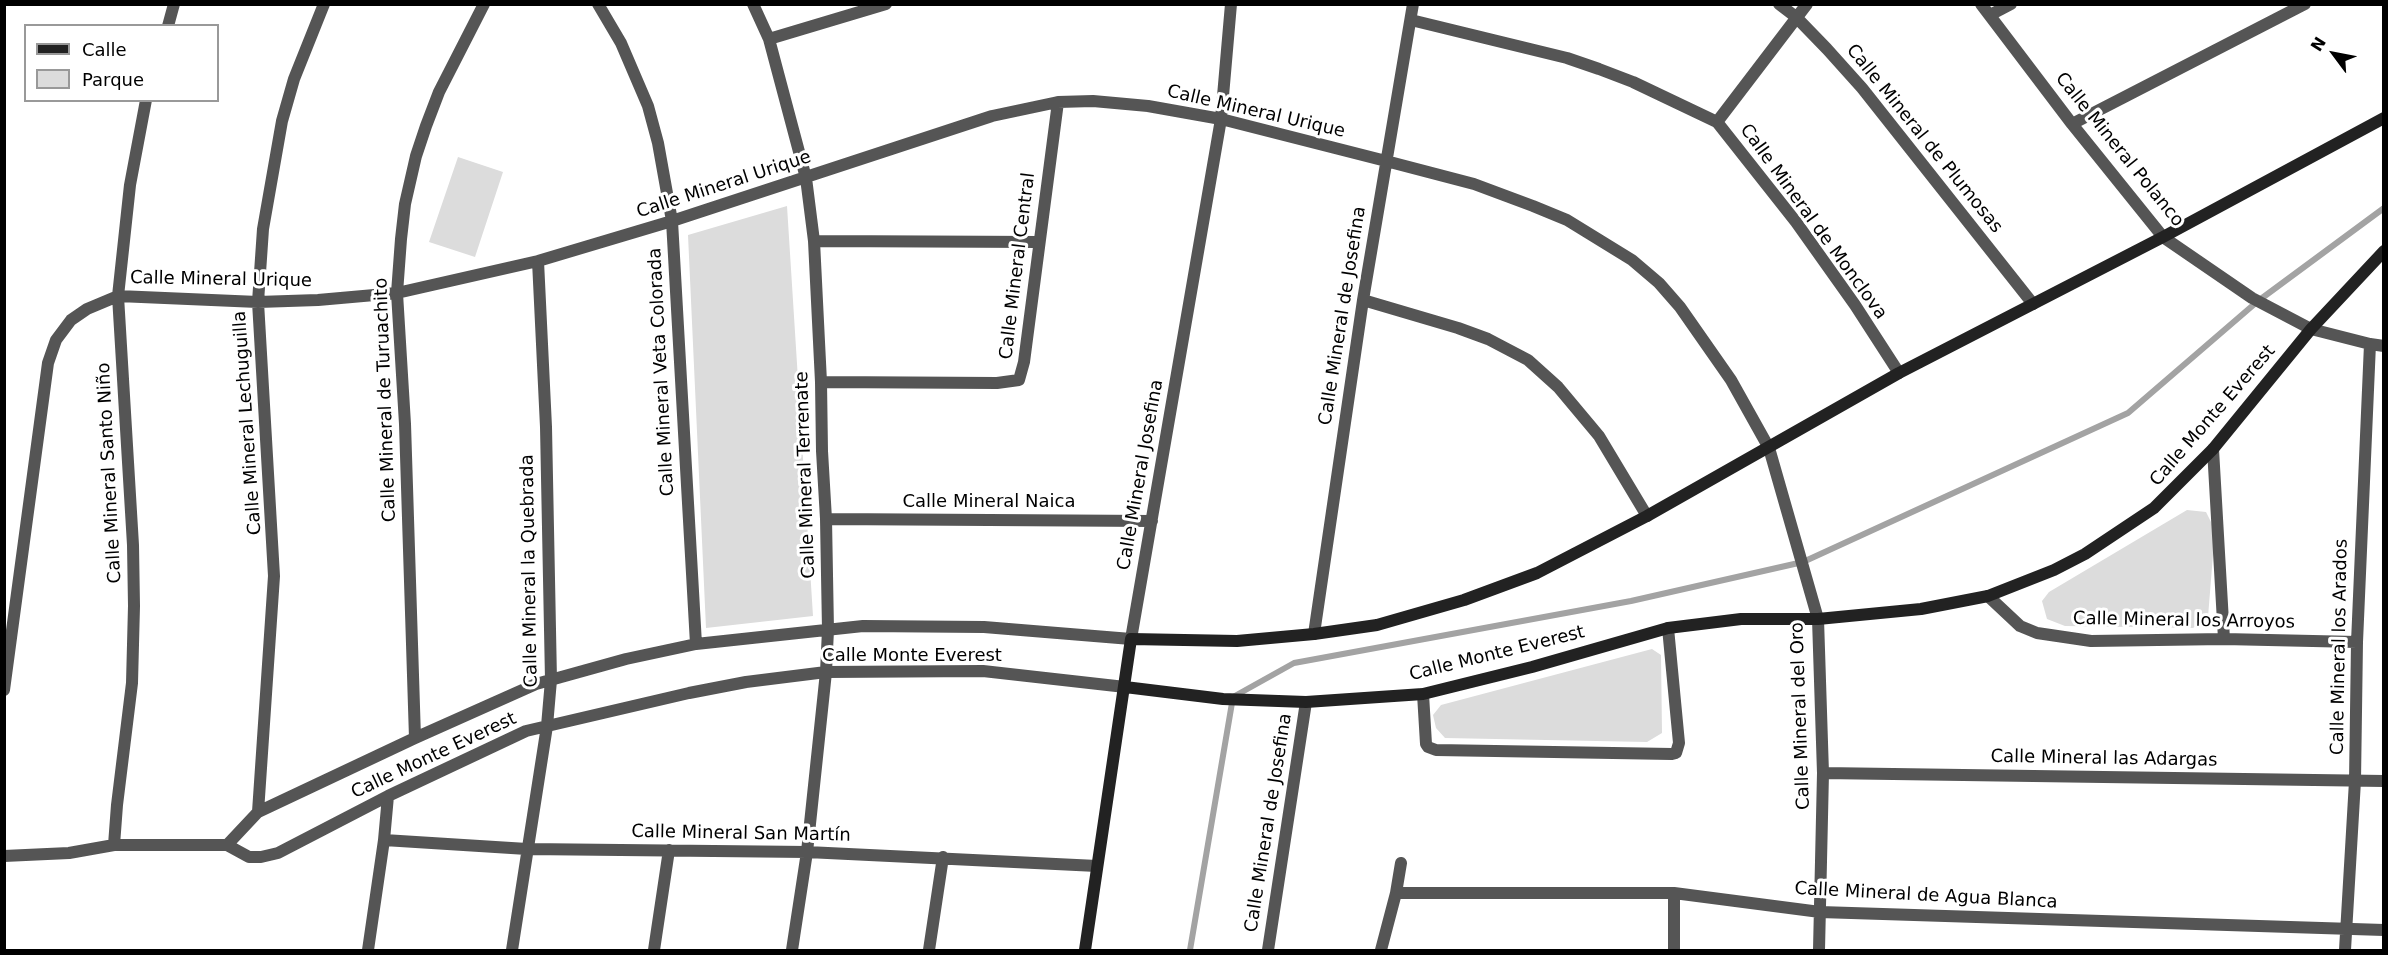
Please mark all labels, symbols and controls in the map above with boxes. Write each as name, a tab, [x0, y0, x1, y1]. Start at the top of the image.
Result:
legend	[24, 24, 219, 102]
north arrow	[2304, 24, 2364, 84]
text: N	[2307, 33, 2330, 55]
text: Calle	[82, 39, 127, 60]
street label: Calle Mineral de Plumosas	[1841, 40, 2007, 238]
text: Parque	[82, 69, 144, 90]
street label: Calle Mineral Polanco	[2050, 69, 2188, 231]
street label: Calle Mineral Urique	[1165, 81, 1347, 143]
street label: Calle Mineral de Monclova	[1735, 120, 1891, 324]
street label: Calle Mineral Urique	[634, 147, 814, 223]
street label: Calle Mineral Central	[996, 171, 1040, 361]
street label: Calle Mineral de Josefina	[1315, 205, 1371, 427]
street label: Calle Mineral Veta Colorada	[645, 247, 679, 497]
street label: Calle Mineral Urique	[130, 268, 312, 292]
street label: Calle Mineral de Turuachito	[371, 277, 401, 523]
street label: Calle Mineral Lechuguilla	[229, 310, 267, 536]
street label: Calle Monte Everest	[2146, 341, 2280, 491]
street label: Calle Mineral Santo Niño	[93, 362, 127, 584]
street label: Calle Mineral Terrenate	[792, 371, 820, 579]
street label: Calle Mineral Josefina	[1114, 378, 1168, 572]
street label: Calle Mineral la Quebrada	[517, 454, 543, 688]
street label: Calle Mineral Naica	[903, 491, 1075, 513]
street label: Calle Mineral los Arados	[2327, 539, 2353, 755]
street label: Calle Mineral los Arroyos	[2073, 608, 2295, 634]
street label: Calle Monte Everest	[1407, 622, 1587, 686]
street label: Calle Mineral del Oro	[1787, 622, 1815, 810]
street label: Calle Monte Everest	[822, 645, 1002, 667]
street label: Calle Monte Everest	[348, 708, 520, 804]
street label: Calle Mineral de Josefina	[1241, 712, 1297, 934]
street label: Calle Mineral las Adargas	[1990, 746, 2218, 772]
street label: Calle Mineral San Martín	[631, 821, 851, 847]
street label: Calle Mineral de Agua Blanca	[1794, 878, 2058, 914]

